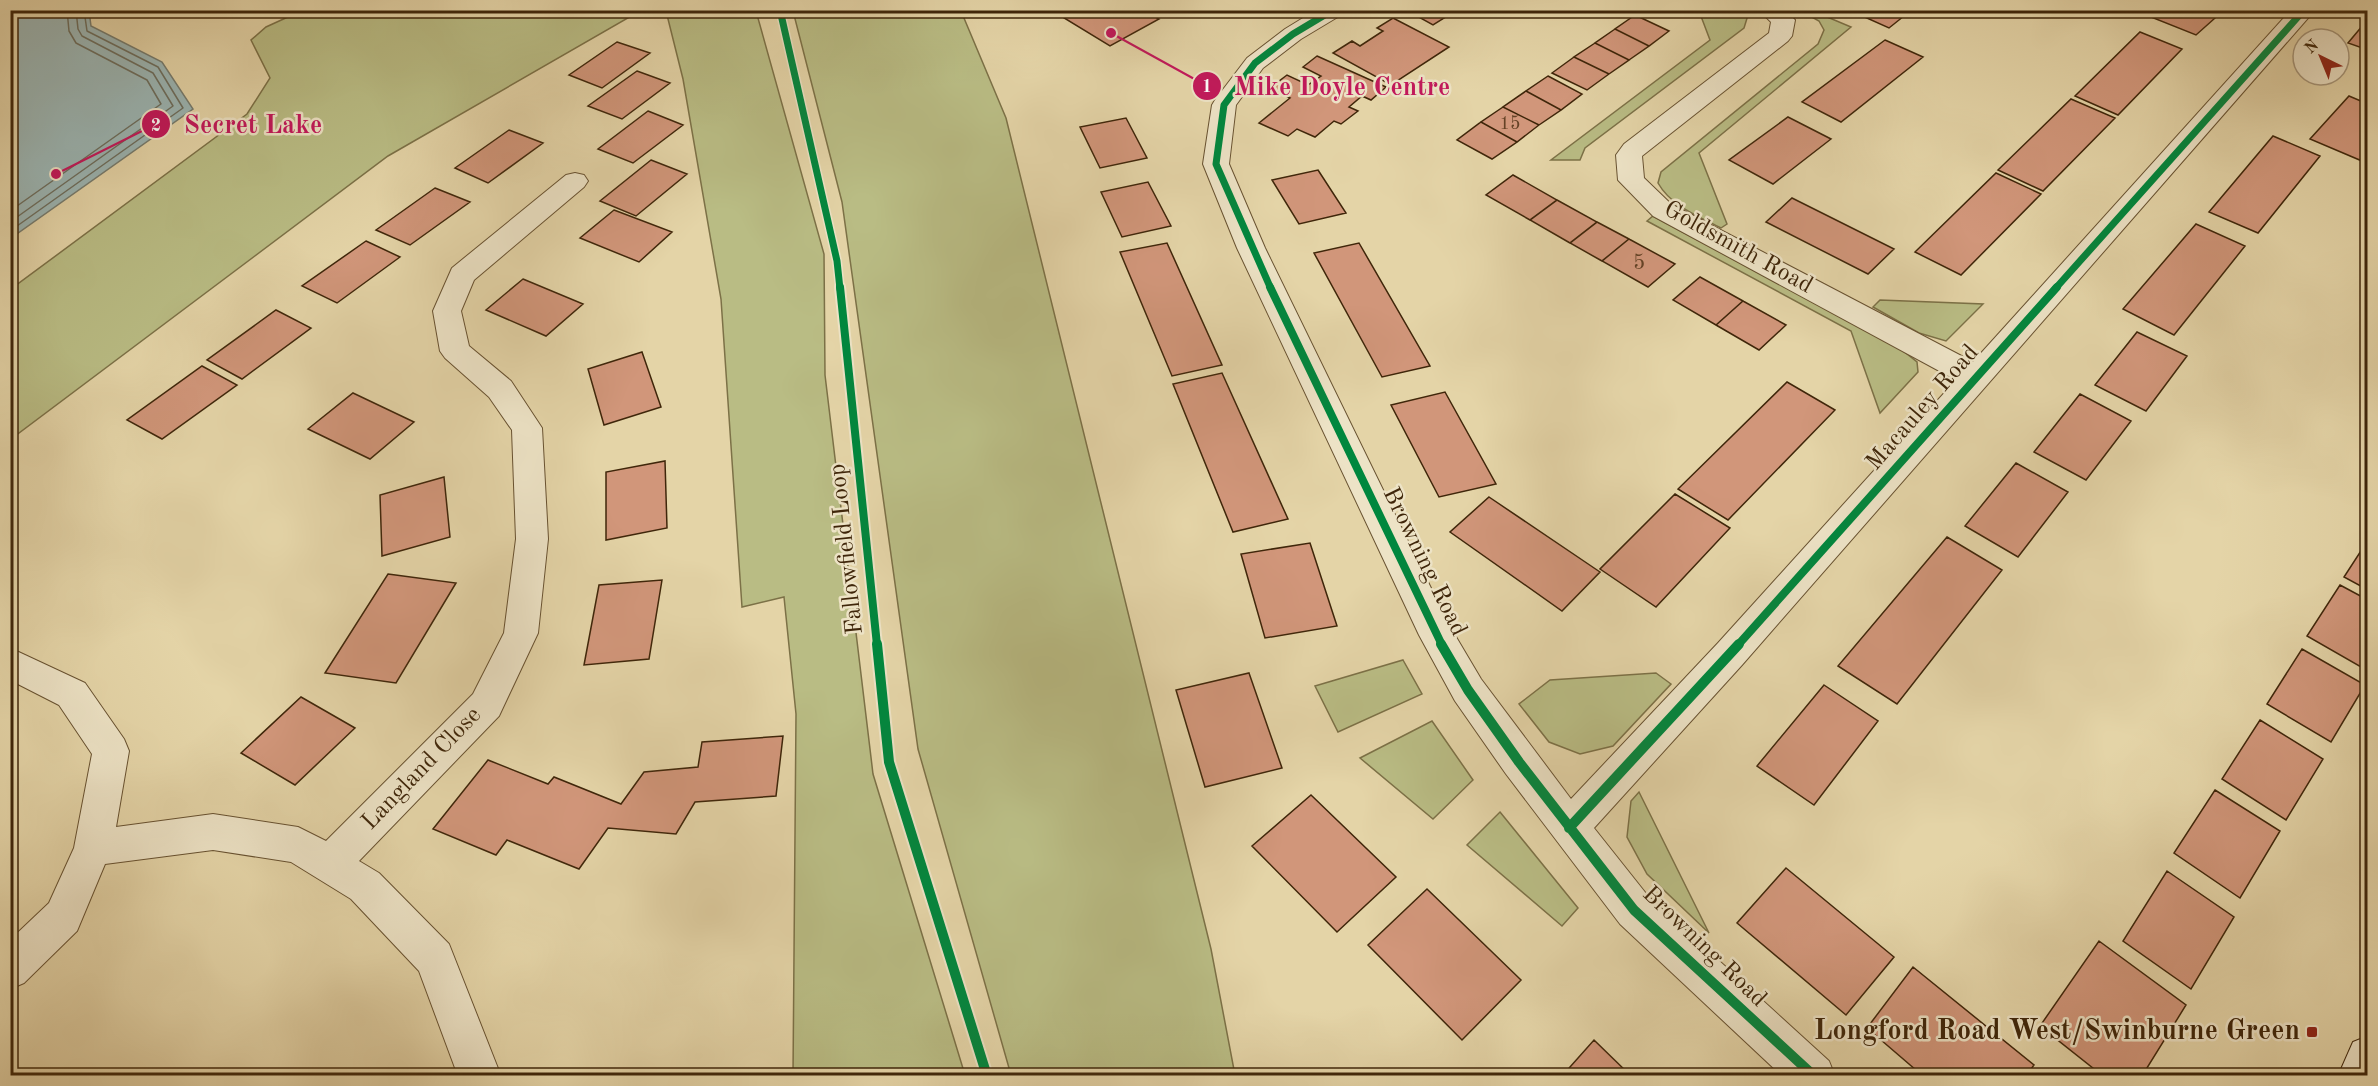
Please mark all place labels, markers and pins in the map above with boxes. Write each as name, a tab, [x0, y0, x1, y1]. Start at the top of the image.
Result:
callout: Mike Doyle Centre	[1192, 64, 1462, 108]
callout: Secret Lake	[141, 102, 334, 146]
place label: Longford Road West/Swinburne Green	[1814, 1018, 2300, 1046]
marker: Longford Road West/Swinburne Green	[2305, 1025, 2319, 1039]

